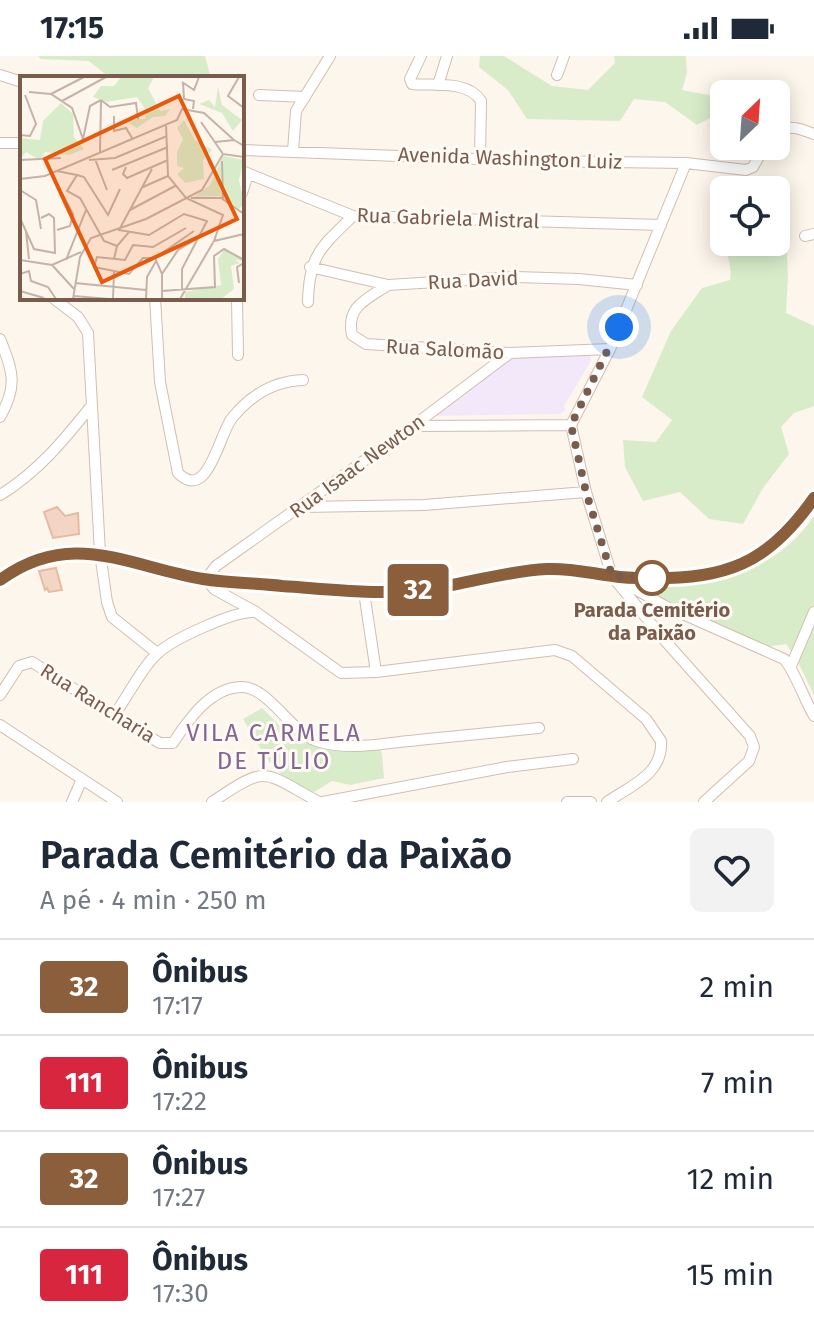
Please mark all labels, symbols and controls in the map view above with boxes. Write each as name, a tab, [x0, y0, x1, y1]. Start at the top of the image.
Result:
text: 17:15	[40, 10, 104, 46]
inset map	[20, 76, 244, 300]
north arrow	[710, 80, 790, 160]
map controls	[710, 80, 790, 256]
street label: Avenida Washington Luiz	[397, 142, 623, 174]
button: locate	[710, 176, 790, 256]
street label: Rua Gabriela Mistral	[356, 203, 540, 233]
street label: Rua David	[427, 266, 519, 294]
your location	[599, 307, 639, 347]
street label: Rua Salomão	[385, 334, 505, 364]
street label: Rua Isaac Newton	[285, 409, 429, 523]
marker: Parada Cemitério da Paixão	[635, 561, 669, 595]
line badge: 32	[382, 564, 454, 616]
text: 32	[404, 573, 432, 606]
place label: Parada Cemitério da Paixão	[574, 598, 730, 645]
street label: Rua Rancharia	[36, 658, 160, 748]
district label: VILA CARMELA DE TÚLIO	[186, 719, 362, 775]
button: heart	[690, 828, 774, 912]
text: Parada Cemitério da Paixão	[40, 832, 512, 878]
text: A pé · 4 min · 250 m	[40, 885, 267, 916]
text: Ônibus	[152, 954, 248, 990]
text: 2 min	[699, 969, 774, 1005]
text: 32	[70, 970, 98, 1003]
text: 17:17	[152, 990, 203, 1021]
text: Ônibus	[152, 1050, 248, 1086]
text: 7 min	[701, 1065, 774, 1101]
text: 111	[65, 1066, 103, 1099]
text: 17:22	[152, 1086, 207, 1117]
text: Ônibus	[152, 1146, 248, 1182]
text: 12 min	[686, 1161, 774, 1197]
text: 32	[70, 1162, 98, 1195]
text: 17:27	[152, 1182, 205, 1213]
text: Ônibus	[152, 1242, 248, 1278]
text: 15 min	[686, 1257, 774, 1293]
text: 111	[65, 1258, 103, 1291]
text: 17:30	[152, 1278, 209, 1309]

